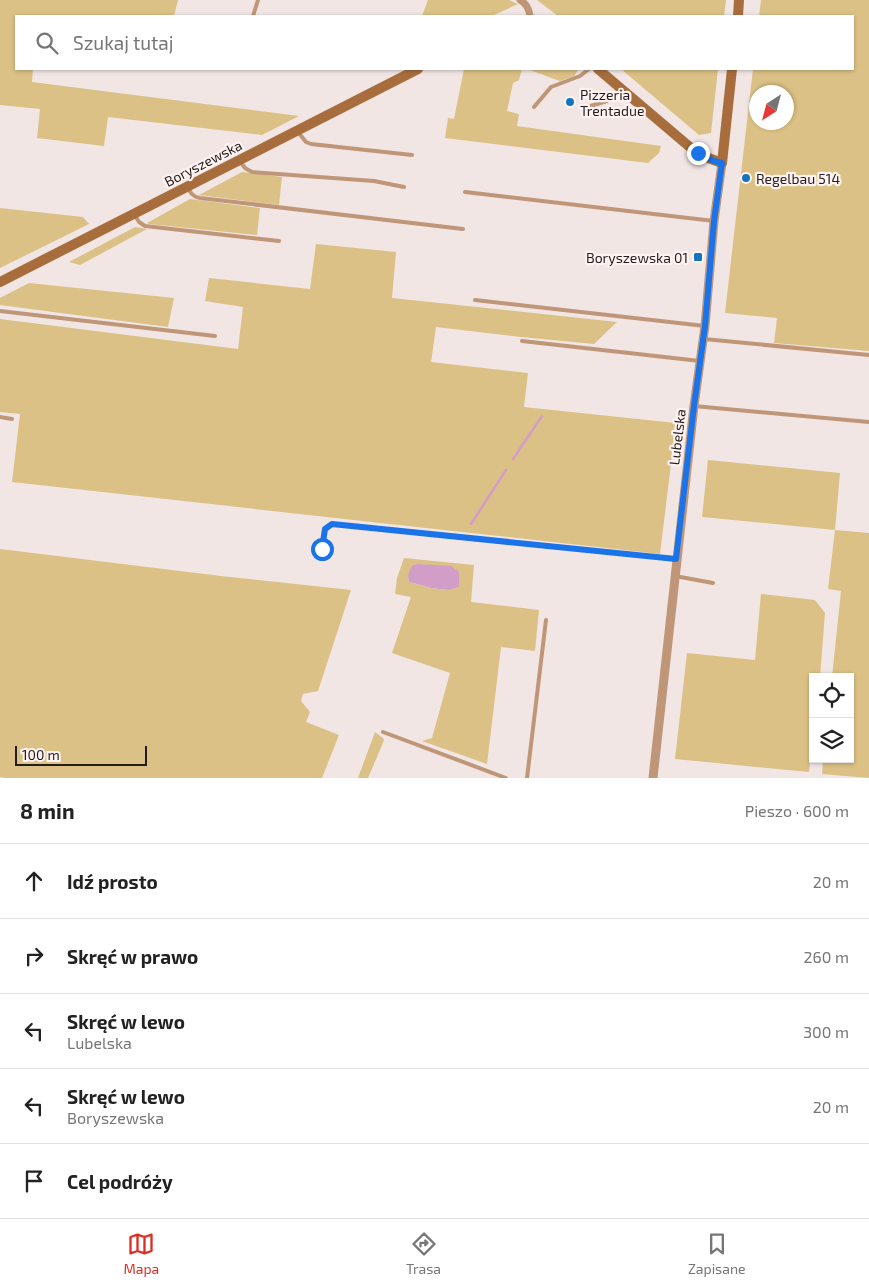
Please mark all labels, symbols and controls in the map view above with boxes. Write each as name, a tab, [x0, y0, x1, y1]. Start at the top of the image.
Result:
search box	[15, 15, 854, 70]
icon: search	[33, 29, 61, 57]
text: Szukaj tutaj	[73, 31, 173, 54]
north arrow	[749, 85, 794, 130]
place label: Pizzeria Trentadue	[580, 86, 644, 119]
marker: Pizzeria Trentadue	[564, 96, 576, 108]
street label: Boryszewska	[161, 136, 245, 190]
route end	[687, 142, 710, 165]
place label: Regelbau 514	[756, 170, 840, 187]
marker: Regelbau 514	[740, 172, 752, 184]
place label: Boryszewska 01	[586, 249, 688, 266]
marker: Boryszewska 01	[692, 251, 704, 263]
street label: Lubelska	[665, 408, 689, 466]
route start	[311, 538, 334, 561]
map controls	[809, 673, 854, 763]
button: locate	[809, 673, 854, 718]
button: layers	[809, 718, 854, 763]
scale bar	[15, 743, 148, 766]
text: 100 m	[22, 746, 60, 763]
text: 8 min	[20, 798, 75, 823]
text: Pieszo · 600 m	[745, 801, 849, 820]
icon: ahead	[20, 867, 48, 895]
text: Idź prosto	[67, 870, 158, 893]
text: 20 m	[813, 872, 849, 891]
icon: right	[20, 942, 48, 970]
text: Skręć w prawo	[67, 945, 198, 968]
text: 260 m	[804, 947, 849, 966]
text: Skręć w lewo	[67, 1010, 185, 1033]
icon: left	[20, 1017, 48, 1045]
text: 300 m	[803, 1022, 849, 1041]
text: Lubelska	[67, 1033, 132, 1052]
text: Skręć w lewo	[67, 1085, 185, 1108]
icon: left	[20, 1092, 48, 1120]
text: 20 m	[813, 1097, 849, 1116]
text: Boryszewska	[67, 1108, 164, 1127]
icon: arrive	[20, 1167, 48, 1195]
text: Cel podróży	[67, 1170, 173, 1193]
tab: Mapa	[123, 1230, 159, 1277]
tab: Trasa	[406, 1230, 441, 1277]
tab: Zapisane	[688, 1230, 746, 1277]

